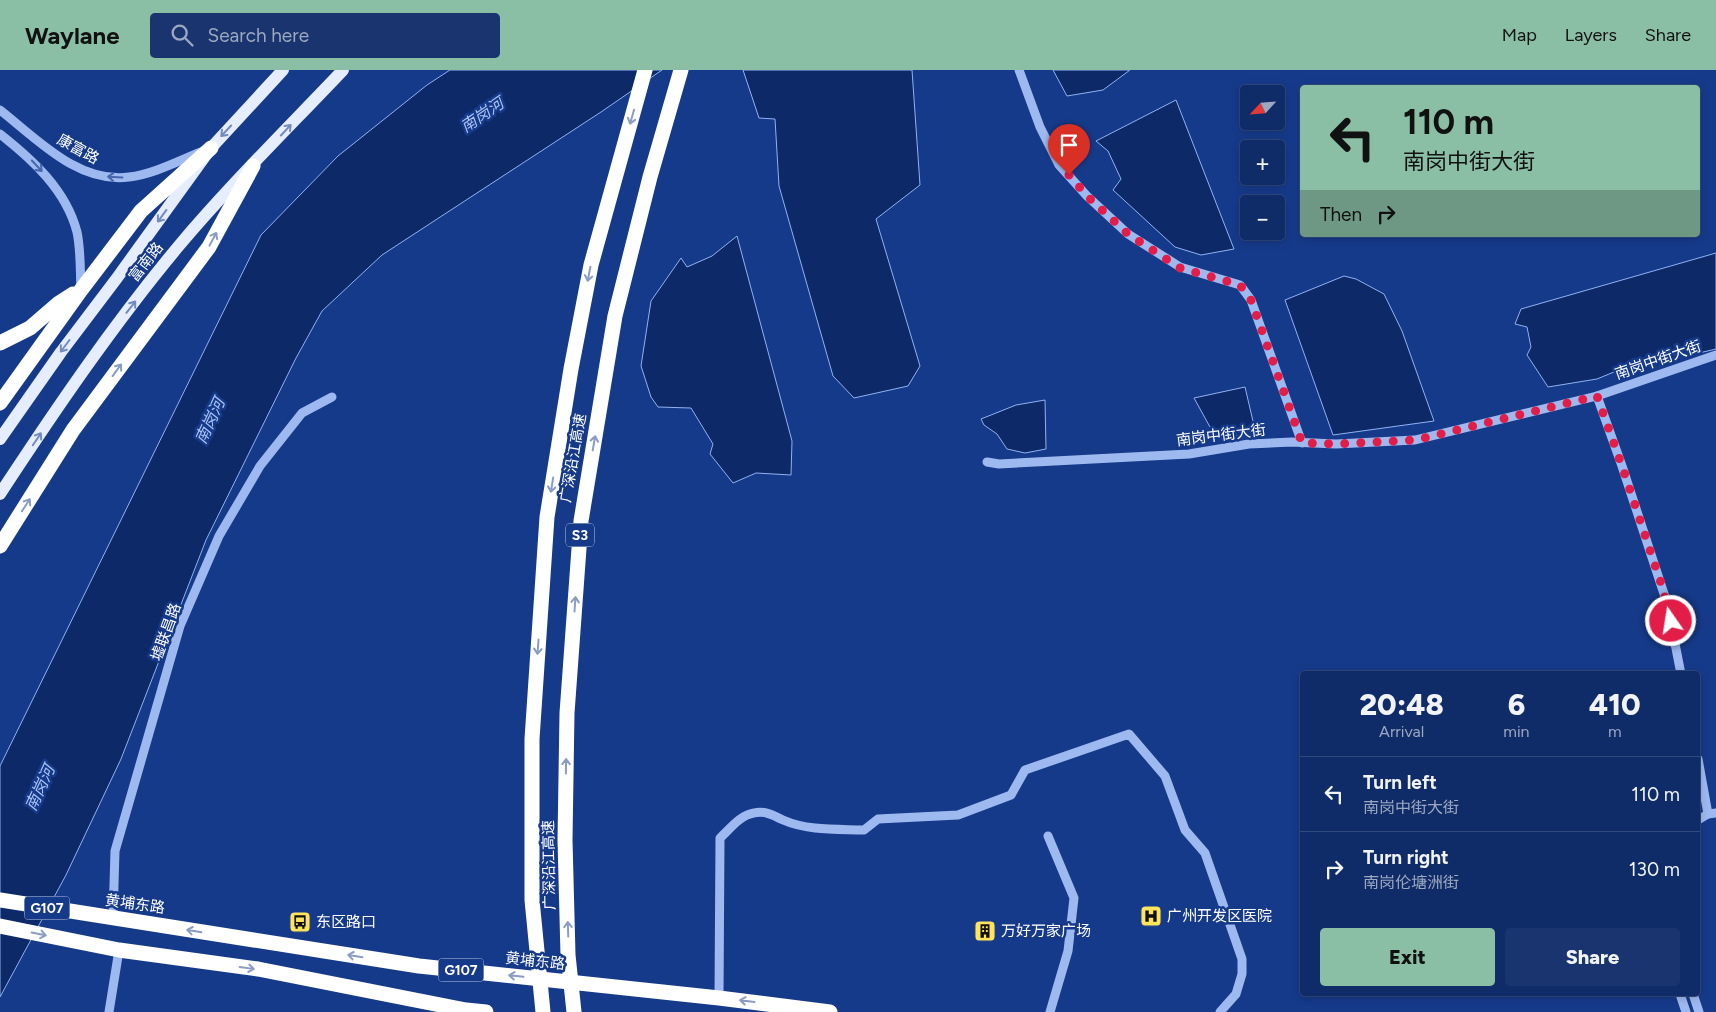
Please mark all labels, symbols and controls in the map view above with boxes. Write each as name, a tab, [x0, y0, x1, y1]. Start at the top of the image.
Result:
search box	[150, 13, 500, 58]
text: Waylane	[25, 21, 120, 50]
icon: search	[168, 21, 196, 49]
text: Search here	[208, 24, 309, 47]
text: Map	[1502, 24, 1537, 46]
text: Layers	[1565, 24, 1617, 46]
text: Share	[1645, 24, 1691, 46]
north arrow	[1240, 85, 1285, 130]
map controls	[1240, 85, 1285, 240]
water label: 南岗河	[457, 92, 510, 136]
text: 110 m	[1403, 101, 1494, 143]
icon: left	[1320, 105, 1385, 170]
one-way arrow	[627, 108, 637, 124]
one-way arrow	[280, 124, 292, 137]
pin	[1048, 124, 1090, 175]
one-way arrow	[220, 125, 232, 138]
street label: 康富路	[54, 130, 102, 168]
icon: arrive	[1055, 131, 1083, 159]
button: +	[1240, 140, 1285, 185]
text: 南岗中街大街	[1403, 148, 1535, 175]
one-way arrow	[31, 160, 43, 173]
one-way arrow	[107, 172, 123, 182]
button: −	[1240, 195, 1285, 240]
icon: right	[1372, 200, 1400, 228]
text: Then	[1320, 203, 1362, 226]
one-way arrow	[156, 209, 167, 222]
one-way arrow	[209, 232, 218, 247]
street label: 富南路	[125, 239, 167, 285]
one-way arrow	[584, 265, 594, 281]
one-way arrow	[126, 301, 137, 314]
street label: 南岗中街大街	[1613, 337, 1703, 383]
one-way arrow	[60, 339, 70, 353]
one-way arrow	[112, 363, 122, 377]
water label: 南岗河	[191, 393, 230, 447]
street label: 广深沿江高速	[556, 412, 590, 504]
street label: 南岗中街大街	[1175, 421, 1267, 449]
one-way arrow	[31, 432, 42, 446]
one-way arrow	[589, 435, 599, 451]
one-way arrow	[547, 477, 557, 493]
one-way arrow	[21, 498, 31, 512]
road number: S3	[566, 524, 594, 546]
position arrow	[1644, 594, 1696, 646]
one-way arrow	[570, 596, 579, 612]
street label: 墟联昌路	[147, 601, 185, 663]
one-way arrow	[534, 639, 543, 655]
text: 20:48	[1359, 686, 1444, 723]
text: 6	[1508, 686, 1525, 723]
text: 410	[1589, 686, 1641, 723]
text: Arrival	[1379, 722, 1424, 741]
text: min	[1503, 722, 1530, 741]
text: m	[1608, 722, 1622, 741]
one-way arrow	[562, 758, 571, 774]
water label: 南岗河	[21, 760, 60, 814]
text: Turn left	[1363, 771, 1437, 794]
icon: left	[1320, 780, 1348, 808]
text: 110 m	[1631, 783, 1680, 806]
text: 南岗中街大街	[1363, 798, 1459, 817]
street label: 广深沿江高速	[539, 820, 559, 910]
text: Turn right	[1363, 846, 1449, 869]
icon: right	[1320, 855, 1348, 883]
text: 130 m	[1629, 858, 1680, 881]
text: 南岗伦塘洲街	[1363, 873, 1459, 892]
street label: 黄埔东路	[104, 891, 166, 917]
road number: G107	[24, 896, 70, 920]
hospital icon: 广州开发区医院	[1139, 904, 1163, 928]
place label: 广州开发区医院	[1167, 907, 1272, 925]
bus stop icon: 东区路口	[288, 910, 312, 934]
place label: 东区路口	[316, 913, 376, 931]
building icon: 万好万家广场	[973, 919, 997, 943]
one-way arrow	[563, 921, 572, 937]
place label: 万好万家广场	[1001, 922, 1091, 940]
one-way arrow	[187, 926, 203, 936]
button: Exit	[1320, 928, 1495, 986]
button: Share	[1505, 928, 1680, 986]
one-way arrow	[30, 930, 46, 940]
street label: 黄埔东路	[504, 949, 566, 973]
one-way arrow	[347, 951, 363, 961]
road number: G107	[438, 958, 484, 982]
one-way arrow	[239, 963, 255, 973]
one-way arrow	[508, 971, 524, 981]
one-way arrow	[739, 996, 755, 1006]

